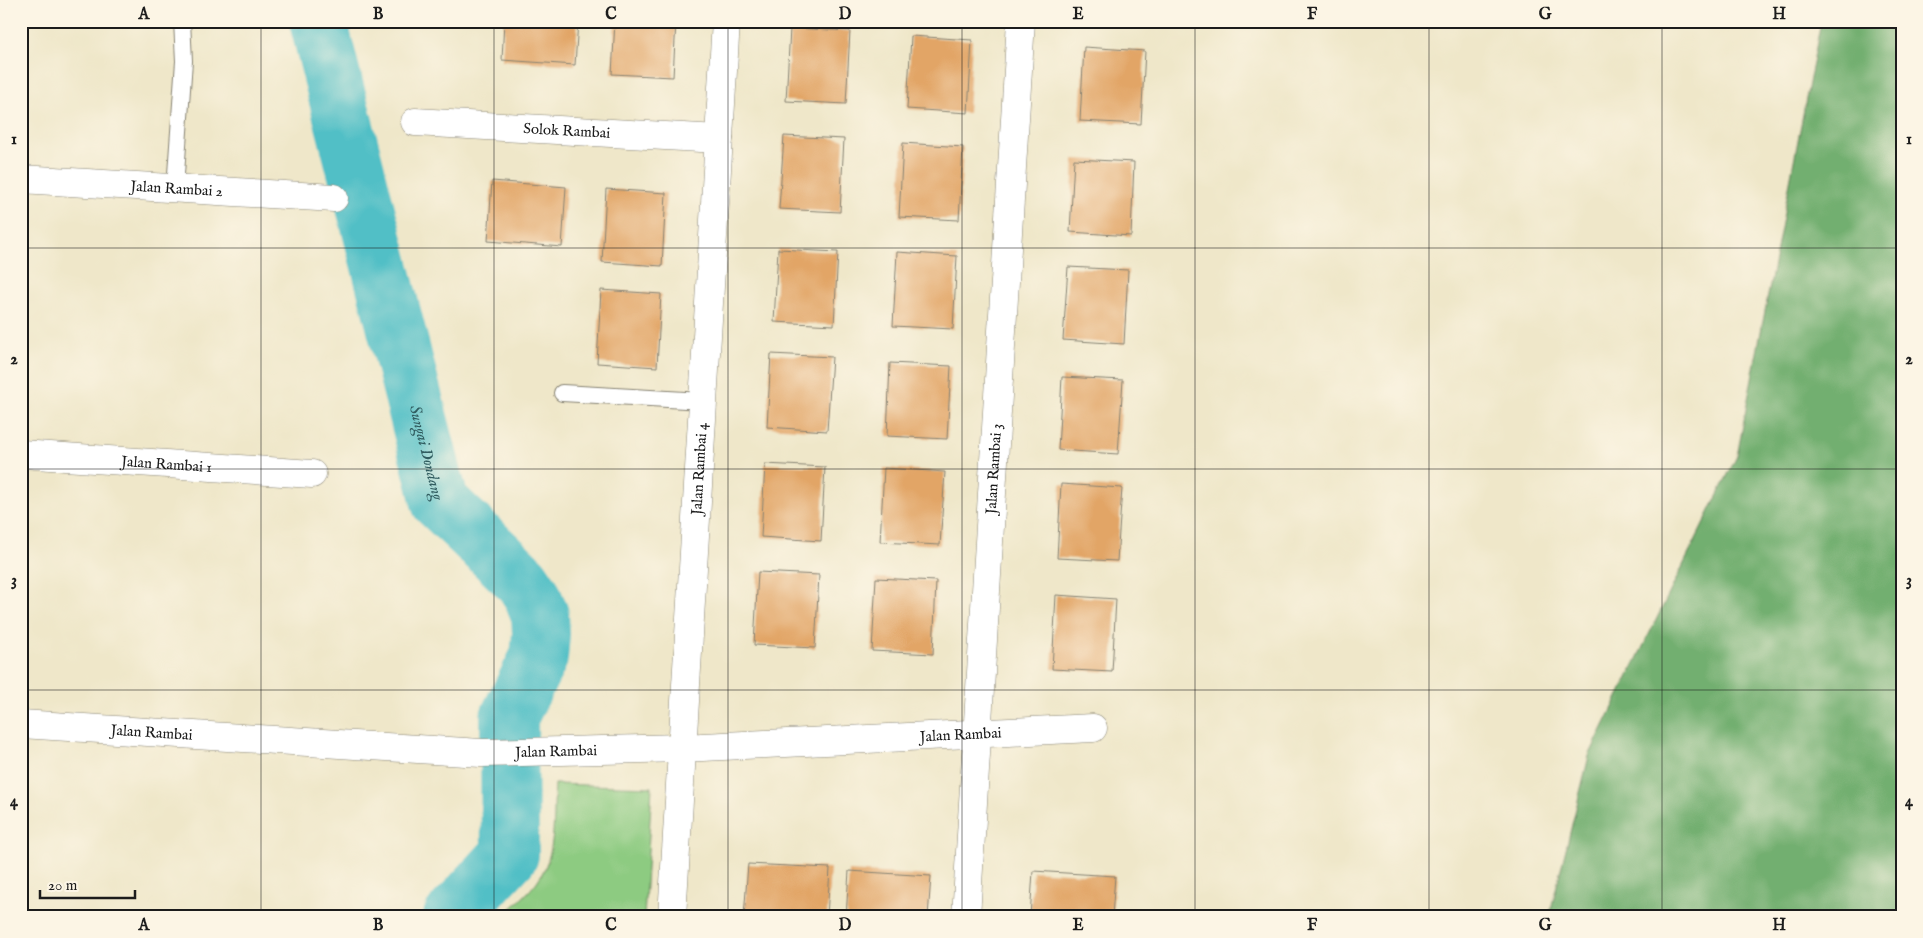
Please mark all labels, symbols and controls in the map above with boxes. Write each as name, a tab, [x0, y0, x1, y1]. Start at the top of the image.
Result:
text: A	[138, 5, 151, 25]
text: B	[373, 5, 384, 25]
text: C	[605, 5, 617, 25]
text: D	[839, 5, 852, 25]
text: E	[1072, 5, 1084, 25]
text: F	[1307, 5, 1318, 25]
text: G	[1539, 5, 1552, 25]
text: H	[1772, 5, 1786, 25]
street label: Solok Rambai	[523, 119, 611, 143]
text: 1	[11, 130, 17, 150]
text: 1	[1906, 130, 1912, 150]
street label: Jalan Rambai 2	[128, 177, 223, 201]
text: 2	[10, 350, 18, 370]
text: 2	[1905, 350, 1913, 370]
water label: Sungai Dondang	[404, 403, 447, 503]
street label: Jalan Rambai 4	[687, 421, 712, 518]
street label: Jalan Rambai 3	[982, 423, 1006, 517]
street label: Jalan Rambai 1	[119, 452, 213, 477]
text: 3	[11, 571, 17, 591]
text: 3	[1906, 571, 1912, 591]
street label: Jalan Rambai	[108, 721, 193, 745]
street label: Jalan Rambai	[917, 723, 1002, 747]
street label: Jalan Rambai	[513, 741, 597, 762]
text: 4	[10, 792, 19, 812]
text: 4	[1905, 792, 1914, 812]
scale bar	[40, 868, 135, 900]
text: 20 m	[48, 876, 78, 895]
text: A	[138, 916, 151, 936]
text: B	[373, 916, 384, 936]
text: C	[605, 916, 617, 936]
text: D	[839, 916, 852, 936]
text: E	[1072, 916, 1084, 936]
text: F	[1307, 916, 1318, 936]
text: G	[1539, 916, 1552, 936]
text: H	[1772, 916, 1786, 936]

